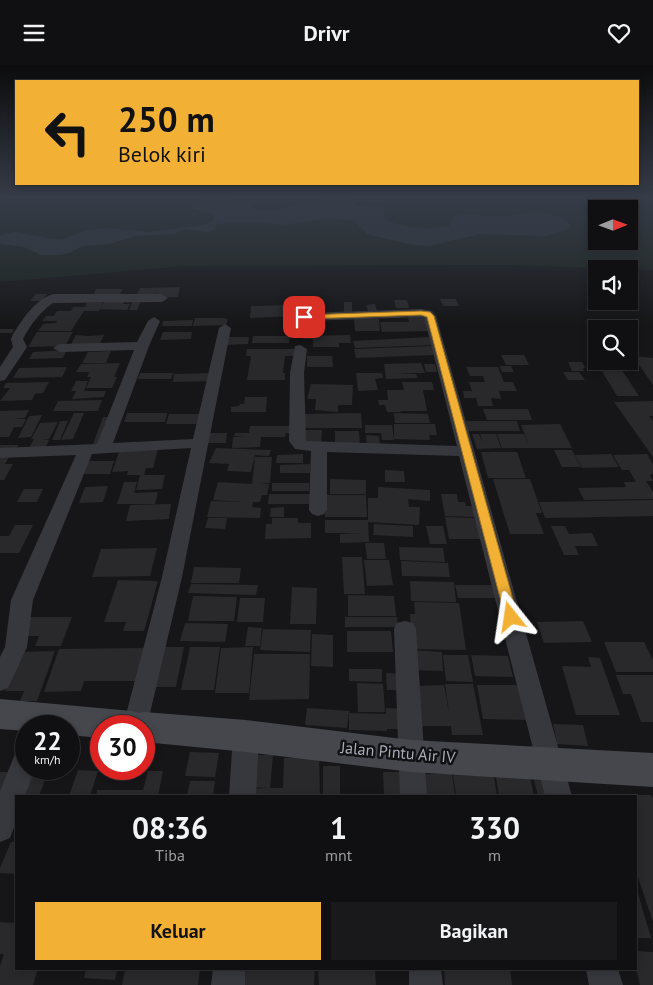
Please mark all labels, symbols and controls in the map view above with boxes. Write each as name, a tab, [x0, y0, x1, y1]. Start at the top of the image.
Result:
icon: menu	[20, 19, 48, 47]
text: Drivr	[303, 19, 350, 47]
icon: heart	[605, 19, 633, 47]
text: 250 m	[118, 96, 215, 142]
icon: left	[35, 100, 100, 165]
text: Belok kiri	[118, 140, 206, 168]
north arrow	[588, 200, 638, 250]
map controls	[588, 200, 638, 370]
button: sound	[588, 260, 638, 310]
pin	[283, 296, 325, 338]
icon: arrive	[290, 303, 318, 331]
button: search	[588, 320, 638, 370]
position arrow	[484, 590, 536, 642]
speed limit sign: 30	[90, 715, 155, 780]
text: 22	[33, 725, 62, 757]
street label: Jalan Pintu Air IV	[339, 737, 457, 767]
text: km/h	[34, 752, 61, 767]
text: 08:36	[132, 808, 208, 847]
text: 1	[330, 808, 347, 847]
text: 330	[469, 808, 520, 847]
text: Tiba	[155, 845, 185, 865]
text: mnt	[325, 845, 352, 865]
text: m	[488, 845, 501, 865]
button: Keluar	[35, 902, 321, 960]
button: Bagikan	[331, 902, 617, 960]

